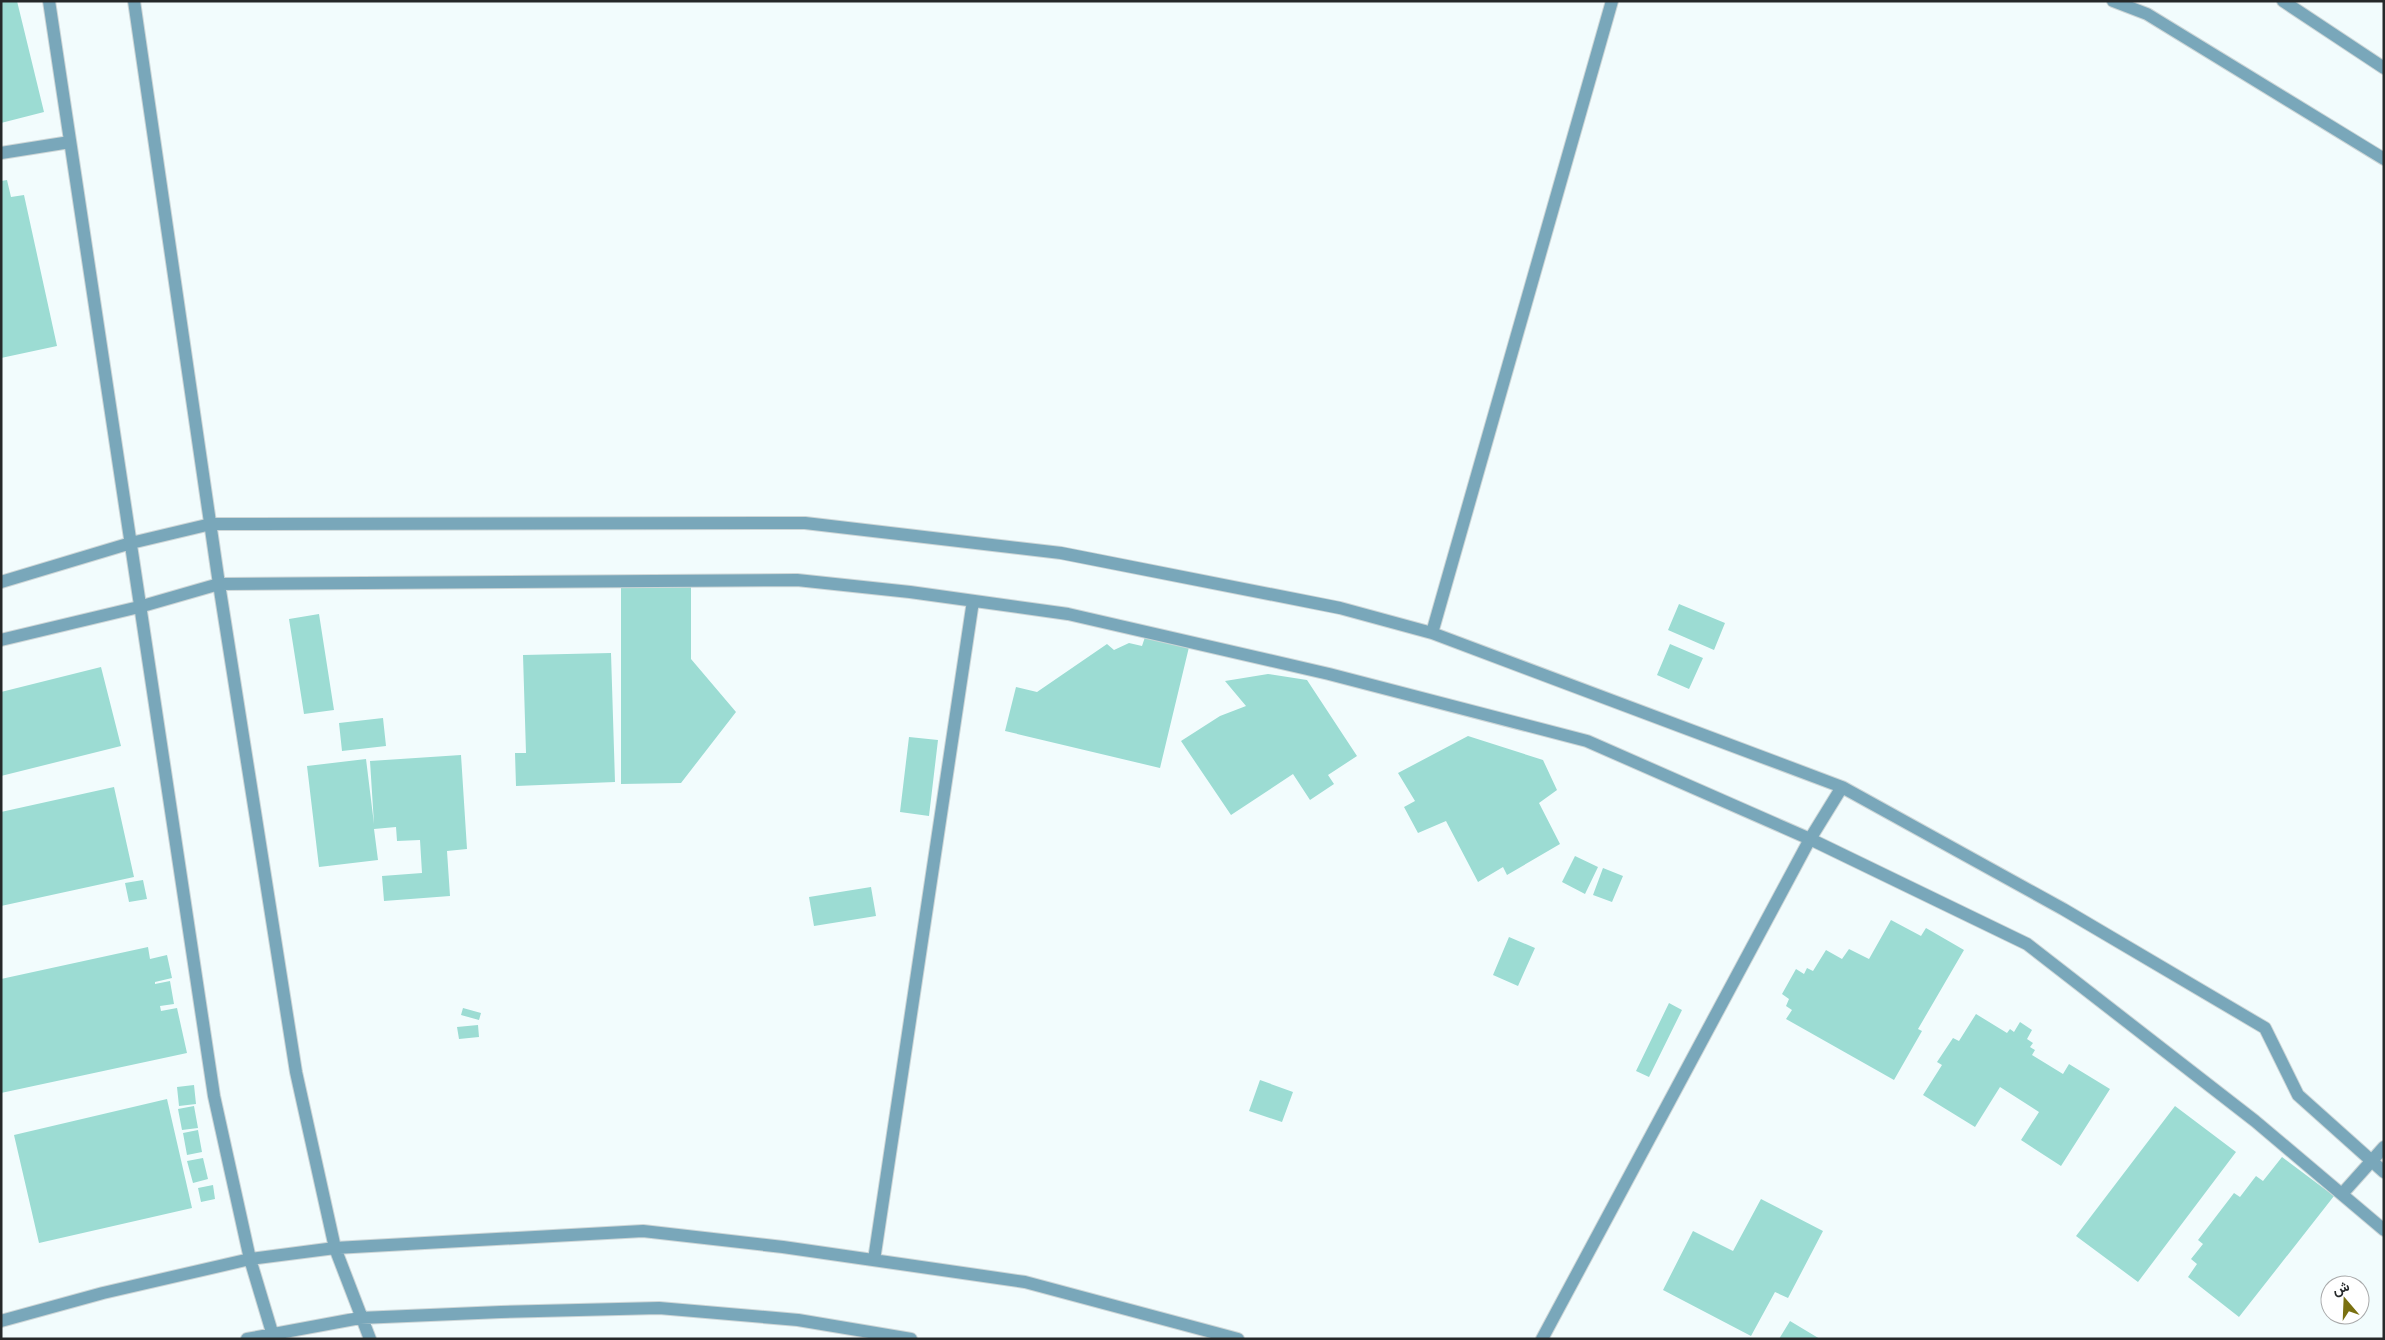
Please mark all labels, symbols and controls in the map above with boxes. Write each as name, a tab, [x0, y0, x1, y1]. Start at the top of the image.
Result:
north arrow	[2320, 1275, 2370, 1325]
text: ش	[2330, 1277, 2352, 1299]

